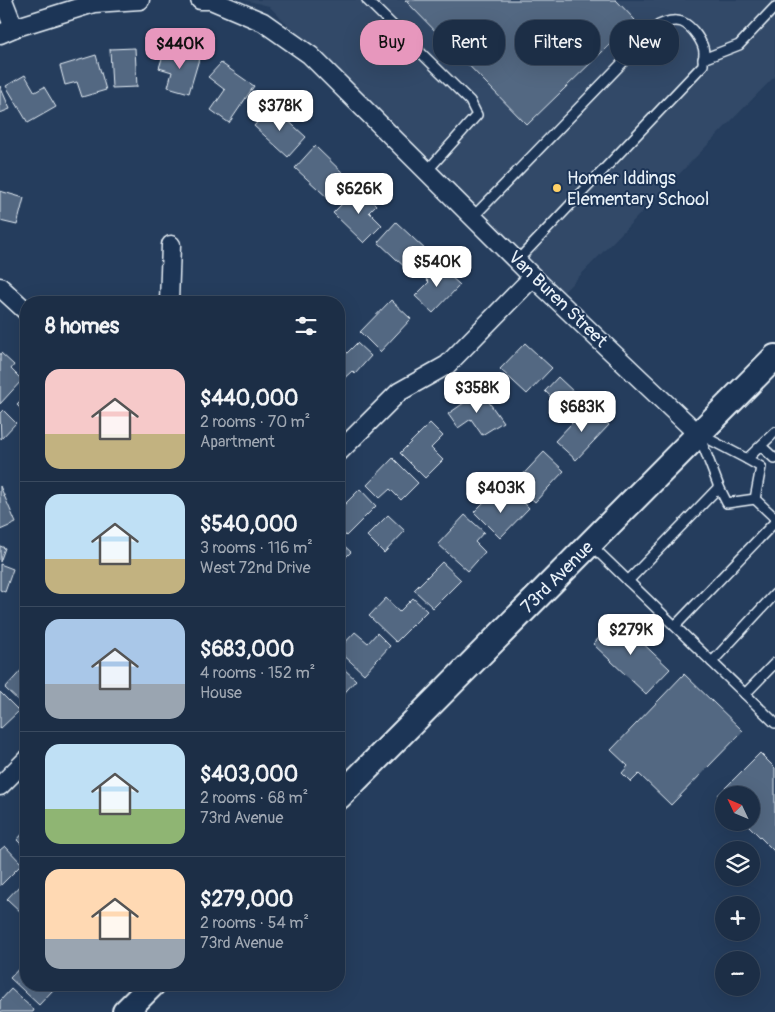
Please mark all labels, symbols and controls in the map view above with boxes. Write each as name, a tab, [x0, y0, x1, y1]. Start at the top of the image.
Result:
chip: Buy	[360, 20, 423, 65]
chip: Rent	[433, 20, 505, 65]
chip: Filters	[515, 20, 600, 65]
chip: New	[610, 20, 679, 65]
pin: $440K	[145, 28, 215, 70]
text: $440K	[156, 34, 204, 54]
pin: $378K	[245, 90, 315, 132]
text: $378K	[258, 96, 302, 116]
place label: Homer Iddings Elementary School	[567, 167, 709, 211]
pin: $626K	[324, 172, 394, 215]
text: $626K	[336, 179, 382, 199]
marker: Homer Iddings Elementary School	[551, 182, 563, 194]
pin: $540K	[402, 246, 472, 288]
street label: Van Buren Street	[503, 246, 613, 353]
text: $540K	[413, 252, 461, 272]
icon: filters	[292, 312, 320, 340]
text: 8 homes	[45, 313, 119, 340]
pin: $358K	[442, 372, 512, 414]
text: $358K	[455, 378, 499, 398]
text: $440,000	[200, 385, 298, 412]
icon: home	[85, 389, 145, 449]
pin: $683K	[547, 390, 617, 433]
text: $683K	[560, 397, 604, 417]
text: 2 rooms · 70 m²	[200, 412, 310, 432]
text: Apartment	[200, 432, 275, 452]
pin: $403K	[466, 472, 536, 514]
text: $403K	[477, 478, 525, 498]
text: $540,000	[200, 511, 298, 538]
icon: home	[85, 514, 145, 574]
street label: 73rd Avenue	[516, 536, 599, 619]
text: 3 rooms · 116 m²	[200, 538, 313, 558]
text: West 72nd Drive	[200, 558, 311, 578]
pin: $279K	[596, 614, 666, 656]
text: $279K	[609, 620, 653, 640]
text: $683,000	[200, 636, 294, 663]
icon: home	[85, 639, 145, 699]
text: 4 rooms · 152 m²	[200, 663, 315, 683]
text: House	[200, 683, 242, 703]
text: $403,000	[200, 761, 298, 788]
icon: home	[85, 764, 145, 824]
north arrow	[715, 786, 760, 831]
map controls	[715, 786, 760, 996]
text: 2 rooms · 68 m²	[200, 788, 308, 808]
text: 73rd Avenue	[200, 808, 283, 828]
button: layers	[715, 841, 760, 886]
text: $279,000	[200, 886, 293, 913]
icon: home	[85, 889, 145, 949]
button: +	[715, 896, 760, 941]
text: 2 rooms · 54 m²	[200, 913, 309, 933]
text: 73rd Avenue	[200, 933, 283, 953]
button: −	[715, 951, 760, 996]

